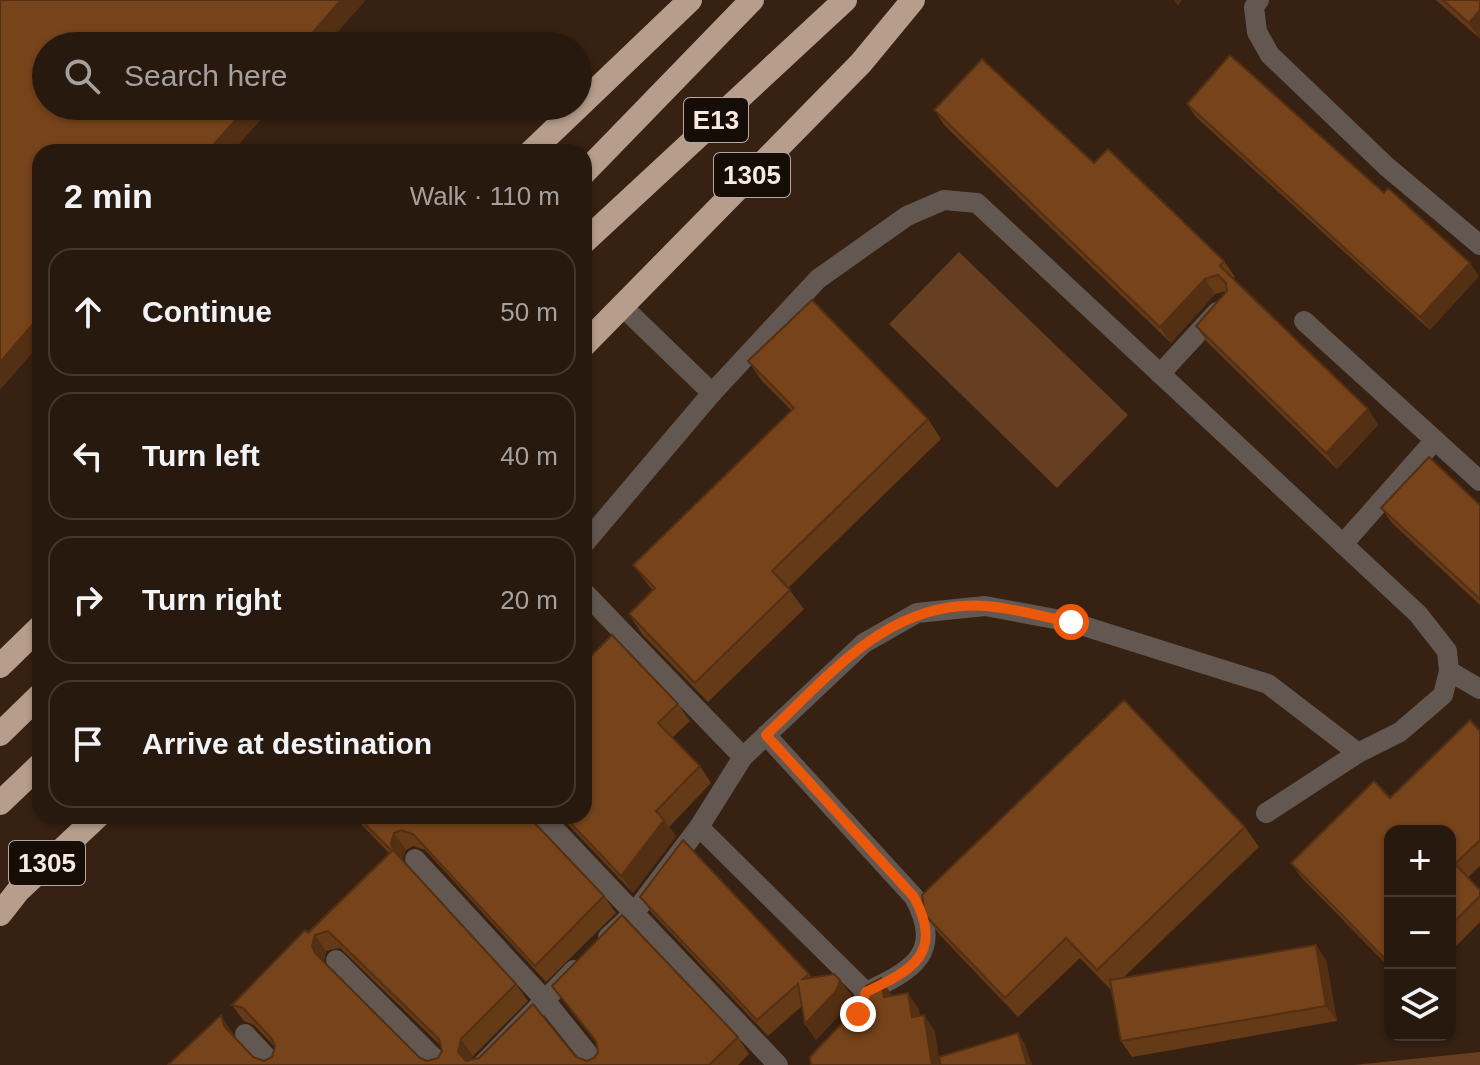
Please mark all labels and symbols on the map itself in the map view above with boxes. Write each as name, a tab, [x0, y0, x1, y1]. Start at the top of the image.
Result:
road number: E13	[684, 98, 748, 142]
road number: 1305	[714, 153, 790, 197]
route start	[1053, 604, 1089, 640]
road number: 1305	[9, 841, 85, 885]
route end	[840, 996, 876, 1032]

